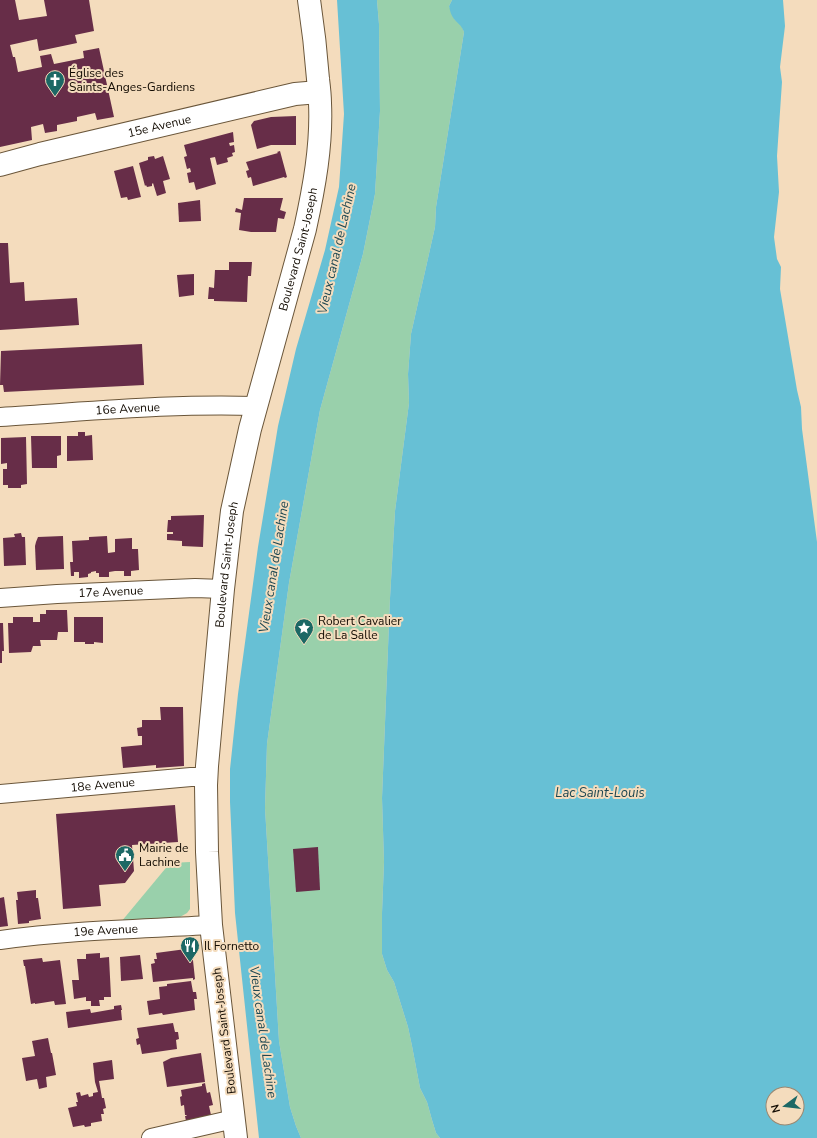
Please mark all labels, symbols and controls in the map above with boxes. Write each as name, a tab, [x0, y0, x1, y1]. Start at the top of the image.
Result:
place label: Église des Saints-Anges-Gardiens	[69, 65, 195, 95]
church icon: Église des Saints-Anges-Gardiens	[44, 69, 66, 97]
street label: 15e Avenue	[126, 111, 193, 141]
water label: Vieux canal de Lachine	[313, 182, 361, 316]
street label: Boulevard Saint-Joseph	[275, 186, 321, 313]
street label: 16e Avenue	[95, 399, 160, 419]
street label: Boulevard Saint-Joseph	[212, 500, 242, 628]
water label: Vieux canal de Lachine	[255, 500, 293, 634]
street label: 17e Avenue	[78, 582, 144, 601]
place label: Robert Cavalier de La Salle	[318, 613, 402, 643]
place icon: Robert Cavalier de La Salle	[293, 617, 315, 645]
street label: 18e Avenue	[70, 774, 136, 796]
water label: Lac Saint-Louis	[555, 784, 645, 802]
place label: Mairie de Lachine	[139, 840, 188, 870]
public building icon: Mairie de Lachine	[114, 844, 136, 872]
street label: 19e Avenue	[73, 921, 138, 940]
restaurant icon: Il Fornetto	[179, 935, 201, 963]
place label: Il Fornetto	[204, 938, 259, 954]
water label: Vieux canal de Lachine	[245, 965, 281, 1099]
street label: Boulevard Saint-Joseph	[208, 967, 240, 1095]
north arrow	[765, 1086, 805, 1126]
text: N	[768, 1103, 784, 1114]

